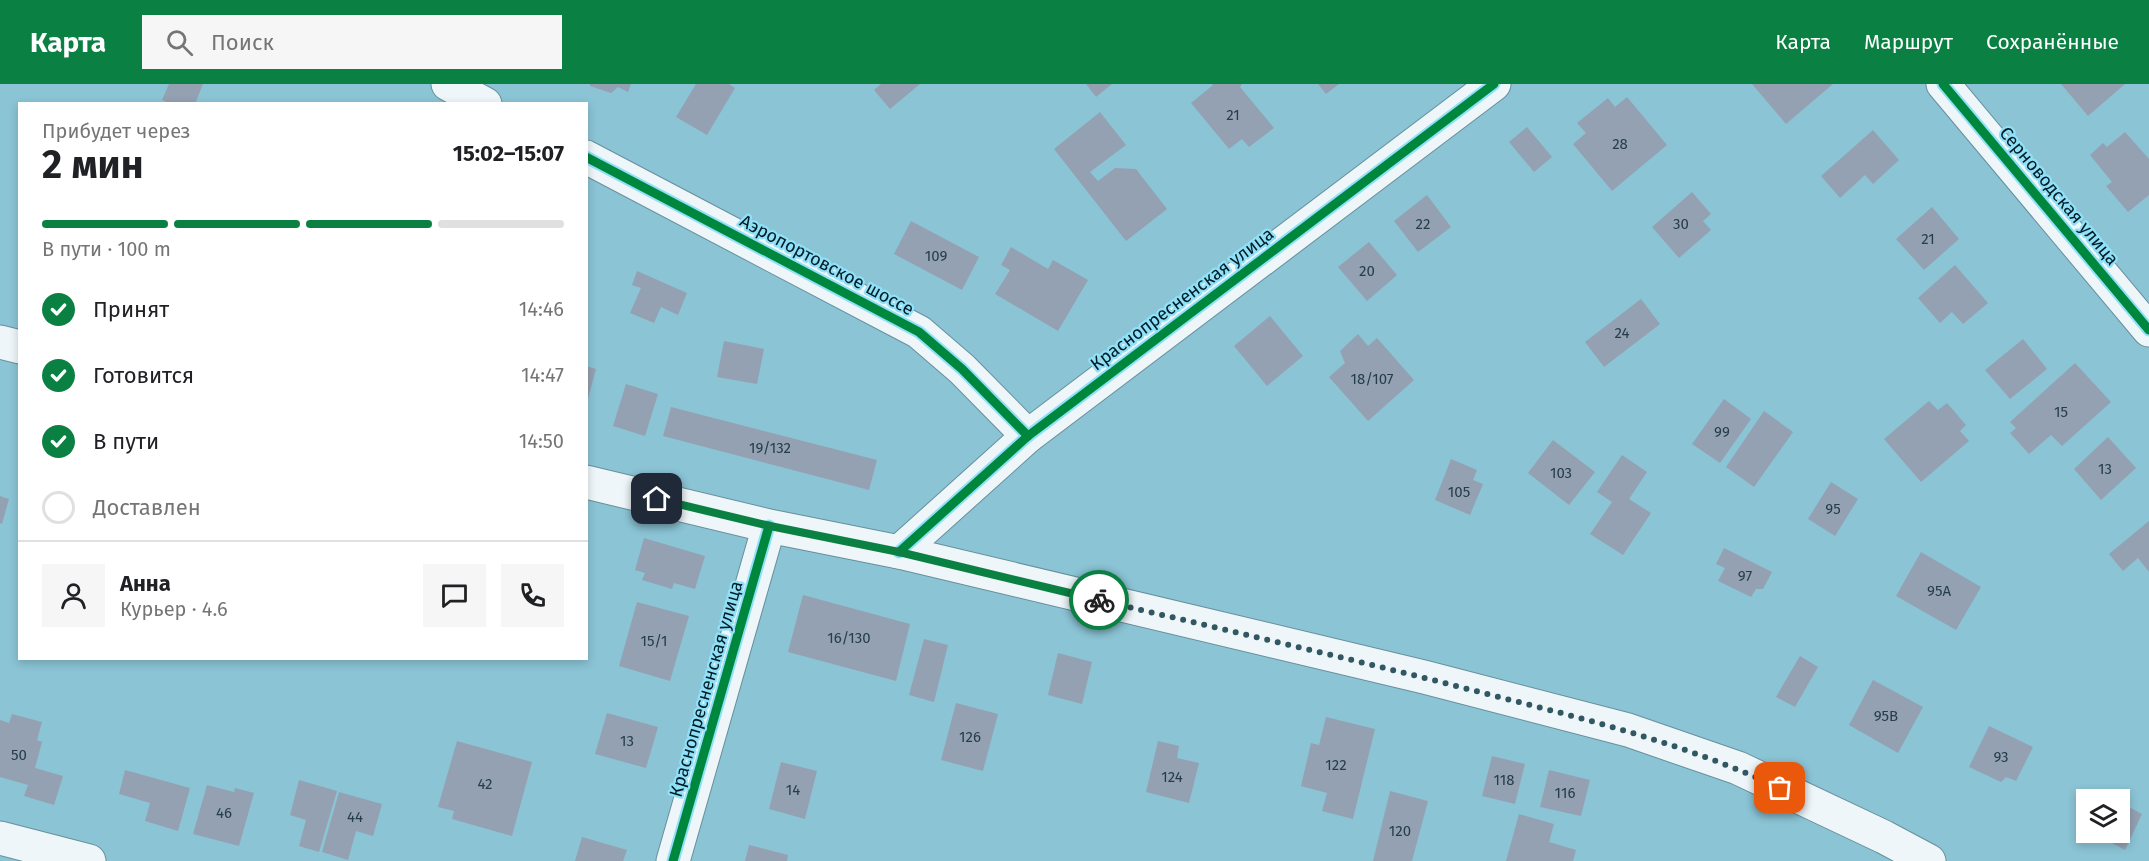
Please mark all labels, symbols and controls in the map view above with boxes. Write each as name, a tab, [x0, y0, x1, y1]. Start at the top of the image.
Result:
search box	[142, 15, 562, 69]
text: Карта	[30, 26, 106, 59]
icon: search	[163, 26, 196, 59]
text: Поиск	[211, 29, 274, 56]
text: Карта	[1775, 29, 1831, 55]
text: Маршрут	[1864, 29, 1953, 55]
text: Сохранённые	[1986, 29, 2119, 55]
house number: 21	[1226, 106, 1240, 124]
text: Прибудет через	[42, 119, 191, 143]
street label: Серноводская улица	[1995, 122, 2123, 270]
house number: 28	[1612, 135, 1628, 153]
text: 15:02–15:07	[453, 140, 564, 167]
text: 2 мин	[42, 142, 144, 188]
street label: Аэропортовское шоссе	[736, 210, 918, 320]
house number: 22	[1416, 215, 1430, 233]
house number: 30	[1673, 215, 1689, 233]
street label: Краснопресненская улица	[1086, 223, 1278, 375]
house number: 21	[1921, 230, 1935, 248]
text: В пути · 100 m	[42, 237, 171, 261]
house number: 109	[925, 247, 947, 265]
house number: 20	[1359, 262, 1375, 280]
icon: check	[42, 293, 75, 326]
text: Принят	[93, 296, 169, 323]
text: 14:46	[519, 297, 564, 321]
house number: 24	[1614, 324, 1630, 342]
icon: check	[42, 359, 75, 392]
text: Готовится	[93, 362, 194, 389]
text: 14:47	[521, 363, 564, 387]
house number: 18/107	[1351, 370, 1394, 388]
house number: 15	[2054, 403, 2068, 421]
house number: 99	[1714, 423, 1730, 441]
icon: check	[42, 425, 75, 458]
text: В пути	[93, 428, 159, 455]
text: 14:50	[519, 429, 564, 453]
house number: 19/132	[749, 439, 791, 457]
house number: 13	[2098, 460, 2112, 478]
house number: 103	[1550, 464, 1572, 482]
pin	[631, 473, 682, 524]
icon: home	[640, 482, 673, 515]
house number: 105	[1448, 483, 1470, 501]
text: Доставлен	[93, 494, 201, 521]
house number: 95	[1825, 500, 1841, 518]
button: person	[42, 564, 105, 627]
button: chat	[423, 564, 486, 627]
button: phone	[501, 564, 564, 627]
house number: 97	[1738, 567, 1752, 585]
text: Анна	[120, 570, 171, 597]
courier	[1069, 570, 1129, 630]
street label: Краснопресненская улица	[665, 578, 747, 800]
house number: 95А	[1927, 582, 1951, 600]
icon: bike	[1083, 584, 1116, 617]
text: Курьер · 4.6	[120, 597, 228, 621]
house number: 16/130	[827, 629, 871, 647]
house number: 15/1	[640, 632, 668, 650]
house number: 95В	[1874, 707, 1898, 725]
house number: 126	[959, 728, 981, 746]
house number: 13	[620, 732, 634, 750]
house number: 50	[11, 746, 27, 764]
house number: 93	[1993, 748, 2009, 766]
house number: 122	[1325, 756, 1347, 774]
pin	[1754, 762, 1805, 813]
house number: 124	[1161, 768, 1183, 786]
house number: 118	[1493, 771, 1515, 789]
icon: bag	[1763, 771, 1796, 804]
house number: 42	[477, 775, 493, 793]
house number: 14	[786, 781, 800, 799]
house number: 116	[1555, 784, 1575, 802]
map controls	[2076, 789, 2130, 843]
button: layers	[2076, 789, 2130, 843]
house number: 46	[216, 804, 232, 822]
house number: 44	[347, 808, 363, 826]
house number: 120	[1389, 822, 1411, 840]

